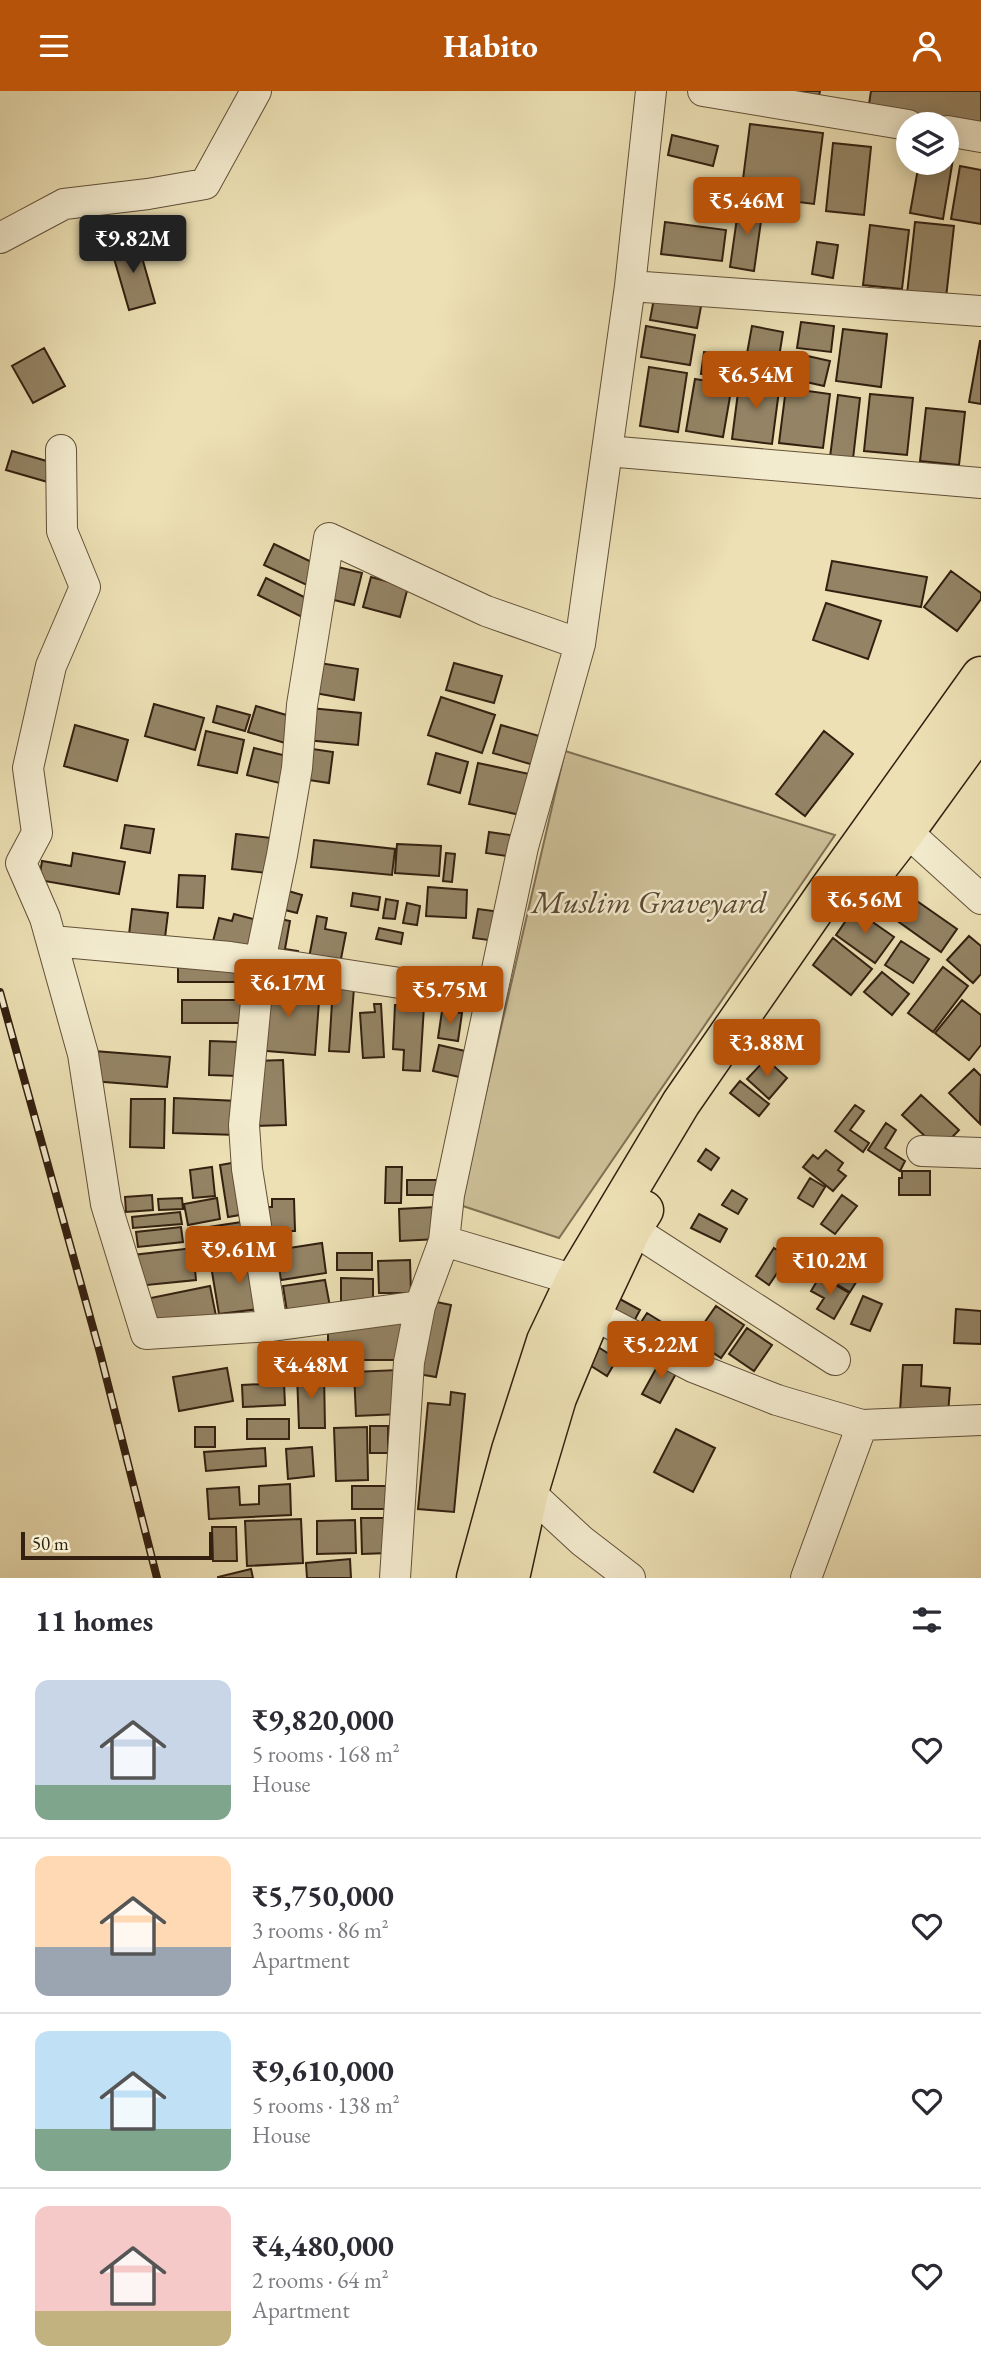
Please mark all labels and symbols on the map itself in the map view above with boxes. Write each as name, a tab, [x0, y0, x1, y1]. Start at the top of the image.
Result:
pin: ₹5.46M	[690, 177, 804, 237]
pin: ₹9.82M	[76, 215, 190, 275]
pin: ₹6.54M	[699, 351, 813, 411]
pin: ₹6.56M	[808, 877, 922, 936]
park label: Muslim Graveyard	[529, 881, 767, 923]
pin: ₹6.17M	[231, 960, 345, 1019]
pin: ₹5.75M	[393, 967, 507, 1026]
pin: ₹3.88M	[710, 1019, 824, 1079]
pin: ₹9.61M	[182, 1227, 296, 1286]
pin: ₹10.2M	[773, 1237, 887, 1297]
pin: ₹5.22M	[604, 1321, 718, 1381]
pin: ₹4.48M	[254, 1341, 368, 1401]
scale bar	[21, 1529, 214, 1561]

